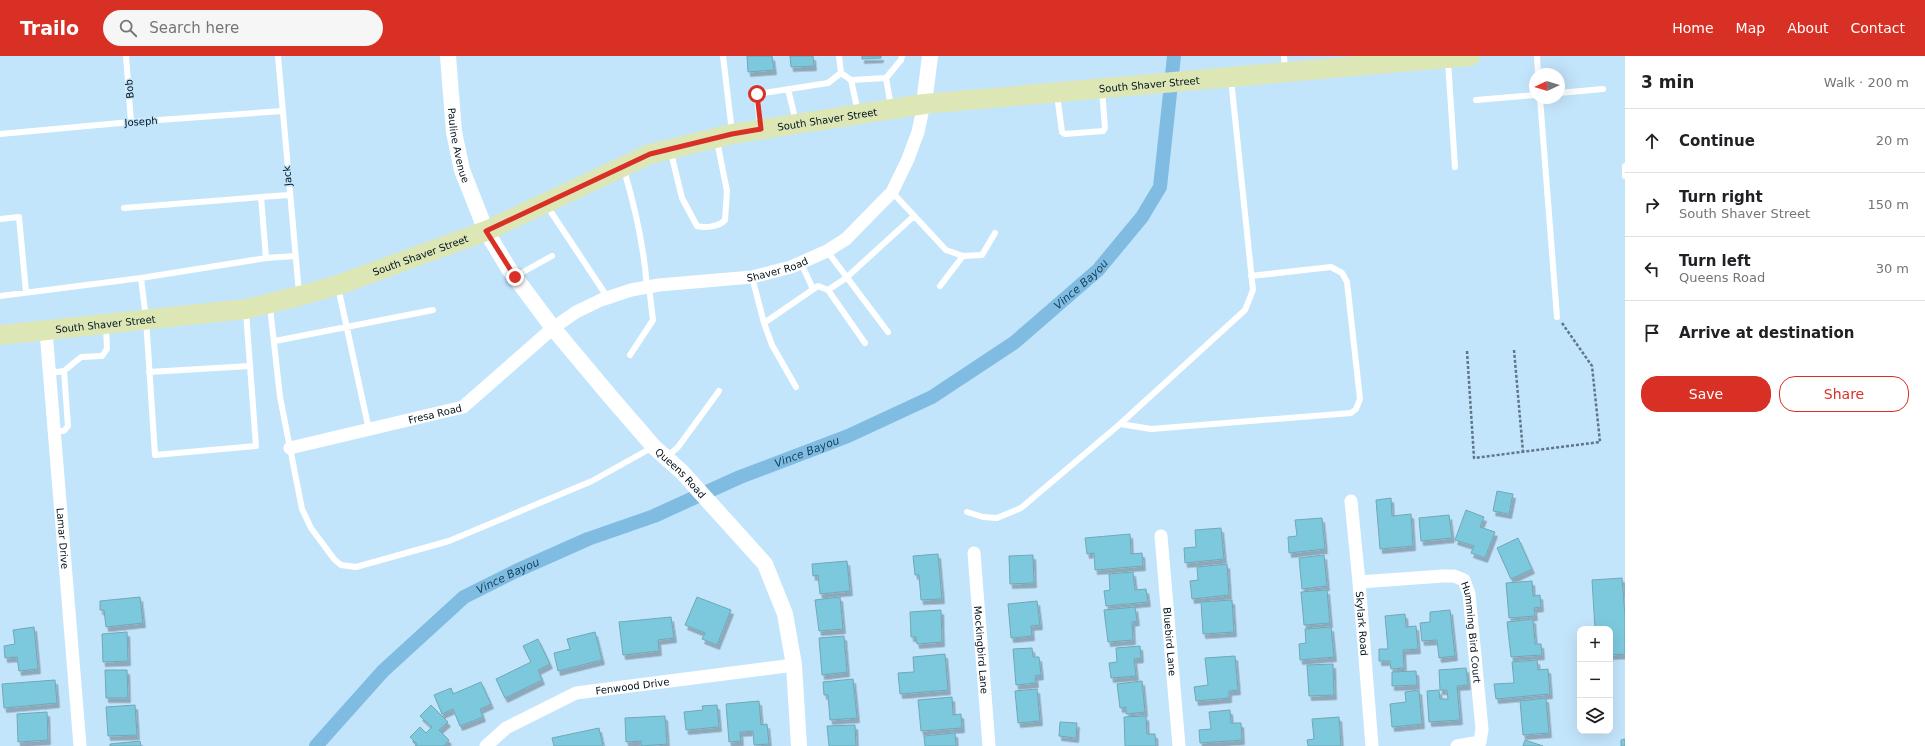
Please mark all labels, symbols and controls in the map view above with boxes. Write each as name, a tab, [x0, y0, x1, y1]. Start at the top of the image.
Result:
search box	[103, 10, 383, 46]
text: Trailo	[20, 17, 79, 39]
icon: search	[117, 17, 139, 39]
text: Search here	[149, 19, 239, 37]
text: Home	[1672, 20, 1714, 36]
text: Map	[1736, 20, 1765, 36]
text: About	[1787, 20, 1829, 36]
text: Contact	[1851, 20, 1905, 36]
north arrow	[1529, 68, 1565, 104]
text: 3 min	[1641, 72, 1694, 92]
street label: South Shaver Street	[1099, 75, 1200, 95]
text: Walk · 200 m	[1824, 75, 1909, 90]
street label: Bob	[123, 79, 136, 99]
route start	[748, 85, 766, 103]
street label: South Shaver Street	[777, 106, 878, 133]
street label: Pauline Avenue	[446, 107, 471, 184]
street label: Joseph	[123, 115, 158, 128]
icon: ahead	[1641, 130, 1663, 152]
text: Continue	[1679, 132, 1755, 150]
text: 20 m	[1876, 133, 1909, 148]
street label: Jack	[281, 165, 294, 188]
text: Turn right	[1679, 188, 1763, 206]
icon: right	[1641, 194, 1663, 216]
text: 150 m	[1867, 197, 1909, 212]
text: South Shaver Street	[1679, 206, 1810, 221]
street label: South Shaver Street	[371, 233, 470, 278]
text: Turn left	[1679, 252, 1751, 270]
street label: Shaver Road	[746, 255, 810, 283]
water label: Vince Bayou	[1052, 257, 1111, 312]
icon: left	[1641, 258, 1663, 280]
text: 30 m	[1876, 261, 1909, 276]
route end	[506, 268, 524, 286]
text: Queens Road	[1679, 270, 1765, 285]
street label: South Shaver Street	[55, 314, 156, 335]
icon: arrive	[1641, 322, 1663, 344]
text: Arrive at destination	[1679, 324, 1854, 342]
button: Save	[1641, 376, 1771, 412]
button: Share	[1779, 376, 1909, 412]
street label: Fresa Road	[407, 402, 463, 426]
water label: Vince Bayou	[773, 434, 841, 470]
street label: Queens Road	[653, 446, 708, 500]
street label: Lamar Drive	[54, 507, 70, 569]
water label: Vince Bayou	[474, 555, 542, 597]
street label: Humming Bird Court	[1459, 580, 1483, 684]
street label: Skylark Road	[1354, 591, 1370, 656]
street label: Mockingbird Lane	[972, 605, 990, 694]
street label: Bluebird Lane	[1161, 607, 1178, 676]
map controls	[1577, 626, 1613, 734]
button: +	[1577, 626, 1613, 662]
button: −	[1577, 662, 1613, 698]
street label: Fenwood Drive	[595, 676, 670, 696]
button: layers	[1577, 698, 1613, 734]

